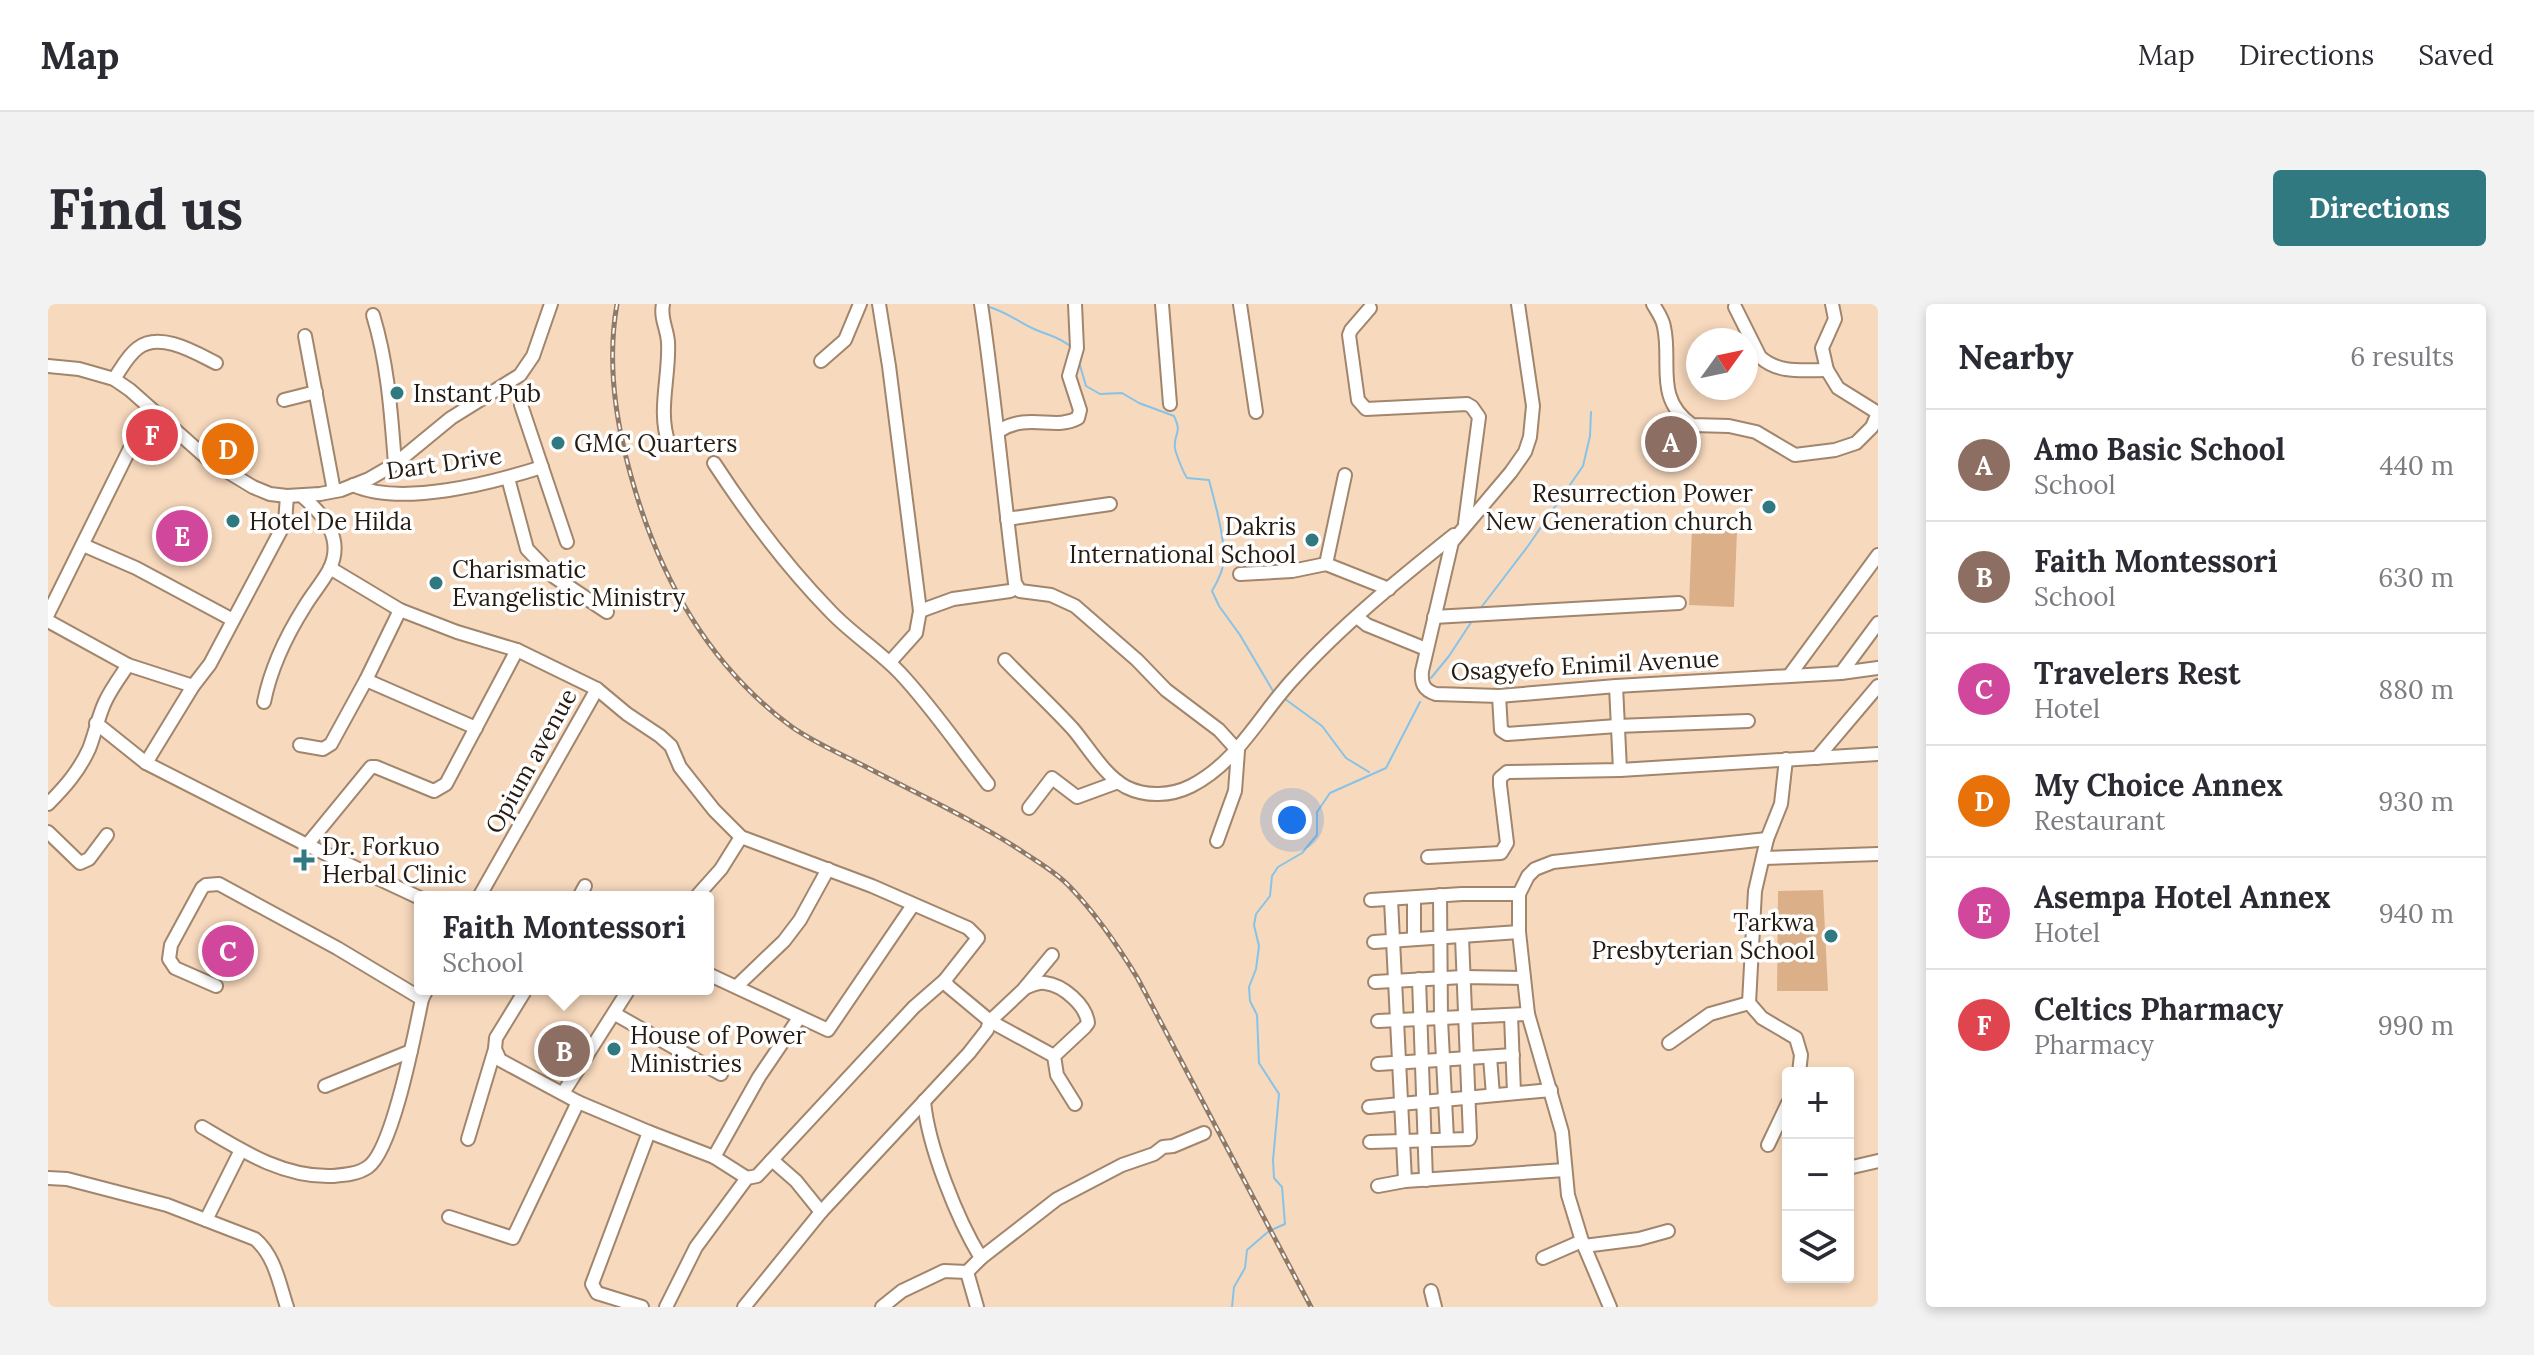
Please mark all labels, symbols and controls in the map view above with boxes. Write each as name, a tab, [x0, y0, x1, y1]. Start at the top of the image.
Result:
text: Map	[40, 31, 119, 79]
text: Map	[2138, 37, 2195, 73]
text: Directions	[2239, 37, 2374, 73]
text: Saved	[2418, 37, 2494, 73]
button: Directions	[2273, 170, 2486, 246]
text: Find us	[48, 173, 243, 244]
north arrow	[1686, 328, 1758, 400]
text: Nearby	[1958, 335, 2074, 378]
text: 6 results	[2350, 340, 2454, 373]
place label: Instant Pub	[413, 378, 541, 409]
marker: Instant Pub	[388, 384, 406, 402]
pin: F	[126, 405, 178, 465]
pin: A	[1645, 412, 1697, 472]
pin: D	[202, 419, 254, 479]
place label: GMC Quarters	[574, 428, 737, 459]
text: Amo Basic School	[2034, 430, 2285, 468]
marker: GMC Quarters	[549, 434, 567, 452]
street label: Dart Drive	[384, 440, 504, 486]
text: A	[1975, 449, 1993, 482]
text: 440 m	[2380, 449, 2454, 482]
text: School	[2034, 468, 2116, 501]
place label: Resurrection Power New Generation church	[1485, 478, 1754, 537]
marker: Resurrection Power New Generation church	[1760, 498, 1778, 516]
pin: E	[156, 506, 208, 566]
place label: Hotel De Hilda	[249, 506, 412, 537]
place label: Dakris International School	[1069, 511, 1296, 570]
marker: Hotel De Hilda	[224, 512, 242, 530]
marker: Dakris International School	[1303, 531, 1321, 549]
text: Faith Montessori	[2034, 542, 2277, 580]
place label: Charismatic Evangelistic Ministry	[452, 554, 685, 613]
text: B	[1975, 561, 1993, 594]
text: 630 m	[2378, 561, 2454, 594]
marker: Charismatic Evangelistic Ministry	[427, 574, 445, 592]
text: School	[2034, 580, 2116, 613]
street label: Osagyefo Enimil Avenue	[1450, 642, 1720, 688]
text: Travelers Rest	[2034, 654, 2240, 692]
text: C	[1975, 673, 1993, 706]
text: 880 m	[2379, 673, 2454, 706]
street label: Opium avenue	[478, 683, 584, 839]
text: Hotel	[2034, 692, 2100, 725]
text: My Choice Annex	[2034, 766, 2283, 804]
text: D	[1974, 785, 1994, 818]
text: 930 m	[2378, 785, 2454, 818]
your location	[1272, 800, 1312, 840]
text: Restaurant	[2034, 804, 2165, 837]
place label: Dr. Forkuo Herbal Clinic	[322, 831, 467, 890]
marker: Dr. Forkuo Herbal Clinic	[293, 849, 315, 871]
text: Asempa Hotel Annex	[2034, 878, 2331, 916]
popup	[414, 891, 714, 995]
text: E	[1976, 897, 1992, 930]
text: 940 m	[2379, 897, 2454, 930]
place label: Tarkwa Presbyterian School	[1591, 907, 1815, 966]
text: Faith Montessori	[442, 908, 686, 946]
text: Hotel	[2034, 916, 2100, 949]
pin: C	[202, 921, 254, 981]
marker: Tarkwa Presbyterian School	[1822, 927, 1840, 945]
text: School	[442, 946, 524, 979]
text: Celtics Pharmacy	[2034, 990, 2283, 1028]
text: F	[1977, 1009, 1991, 1042]
text: 990 m	[2378, 1009, 2454, 1042]
place label: House of Power Ministries	[630, 1020, 806, 1079]
pin: B	[538, 1021, 590, 1081]
text: Pharmacy	[2034, 1028, 2154, 1061]
marker: House of Power Ministries	[605, 1040, 623, 1058]
map controls	[1782, 1067, 1854, 1283]
button: +	[1782, 1067, 1854, 1139]
button: −	[1782, 1139, 1854, 1211]
button: layers	[1782, 1211, 1854, 1283]

